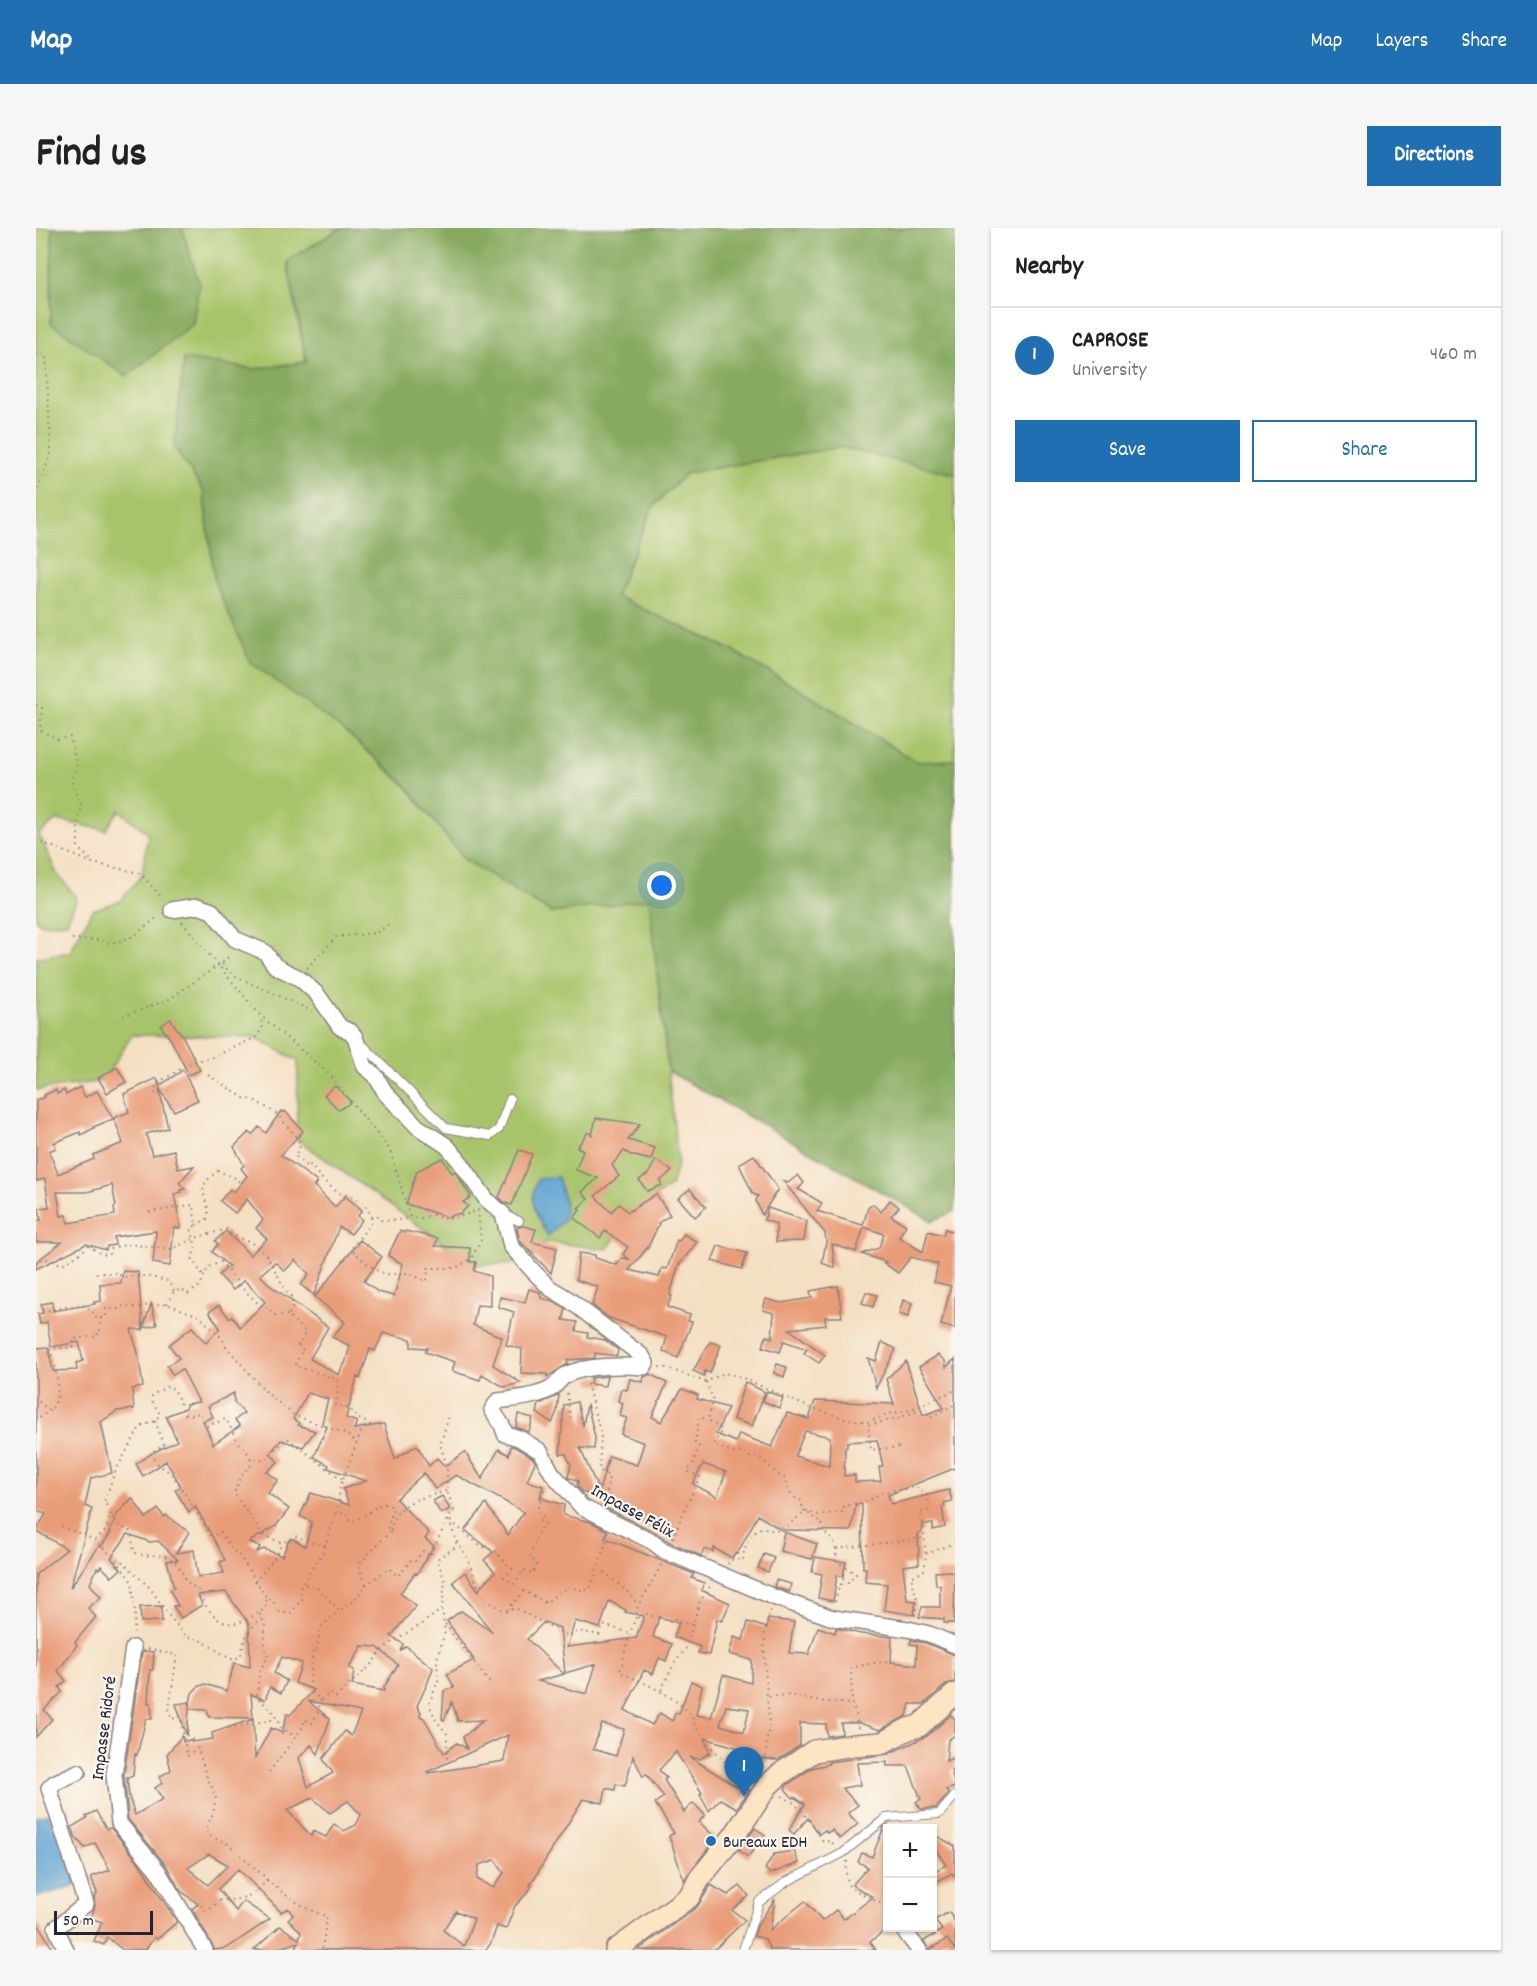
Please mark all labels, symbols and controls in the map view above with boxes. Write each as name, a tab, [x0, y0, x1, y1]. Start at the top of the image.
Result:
text: Map	[30, 22, 72, 62]
text: Map	[1311, 27, 1342, 57]
text: Layers	[1375, 27, 1428, 57]
text: Share	[1461, 27, 1507, 57]
text: Find us	[36, 126, 147, 186]
button: Directions	[1367, 126, 1501, 186]
text: Nearby	[1015, 249, 1083, 286]
text: CAPROSE	[1072, 326, 1148, 357]
text: 1	[1032, 341, 1037, 369]
text: 460 m	[1430, 341, 1477, 369]
text: University	[1072, 357, 1147, 385]
button: Save	[1015, 420, 1240, 482]
button: Share	[1252, 420, 1477, 482]
your location	[647, 871, 676, 900]
street label: Impasse Félix	[586, 1479, 678, 1546]
street label: Impasse Ridoré	[87, 1675, 124, 1782]
pin: 1	[724, 1748, 764, 1797]
map controls	[883, 1824, 937, 1932]
button: +	[883, 1824, 937, 1878]
place label: Bureaux EDH	[723, 1831, 808, 1856]
marker: Bureaux EDH	[704, 1834, 718, 1848]
button: −	[883, 1878, 937, 1932]
scale bar	[54, 1908, 153, 1936]
text: 50 m	[63, 1910, 94, 1933]

